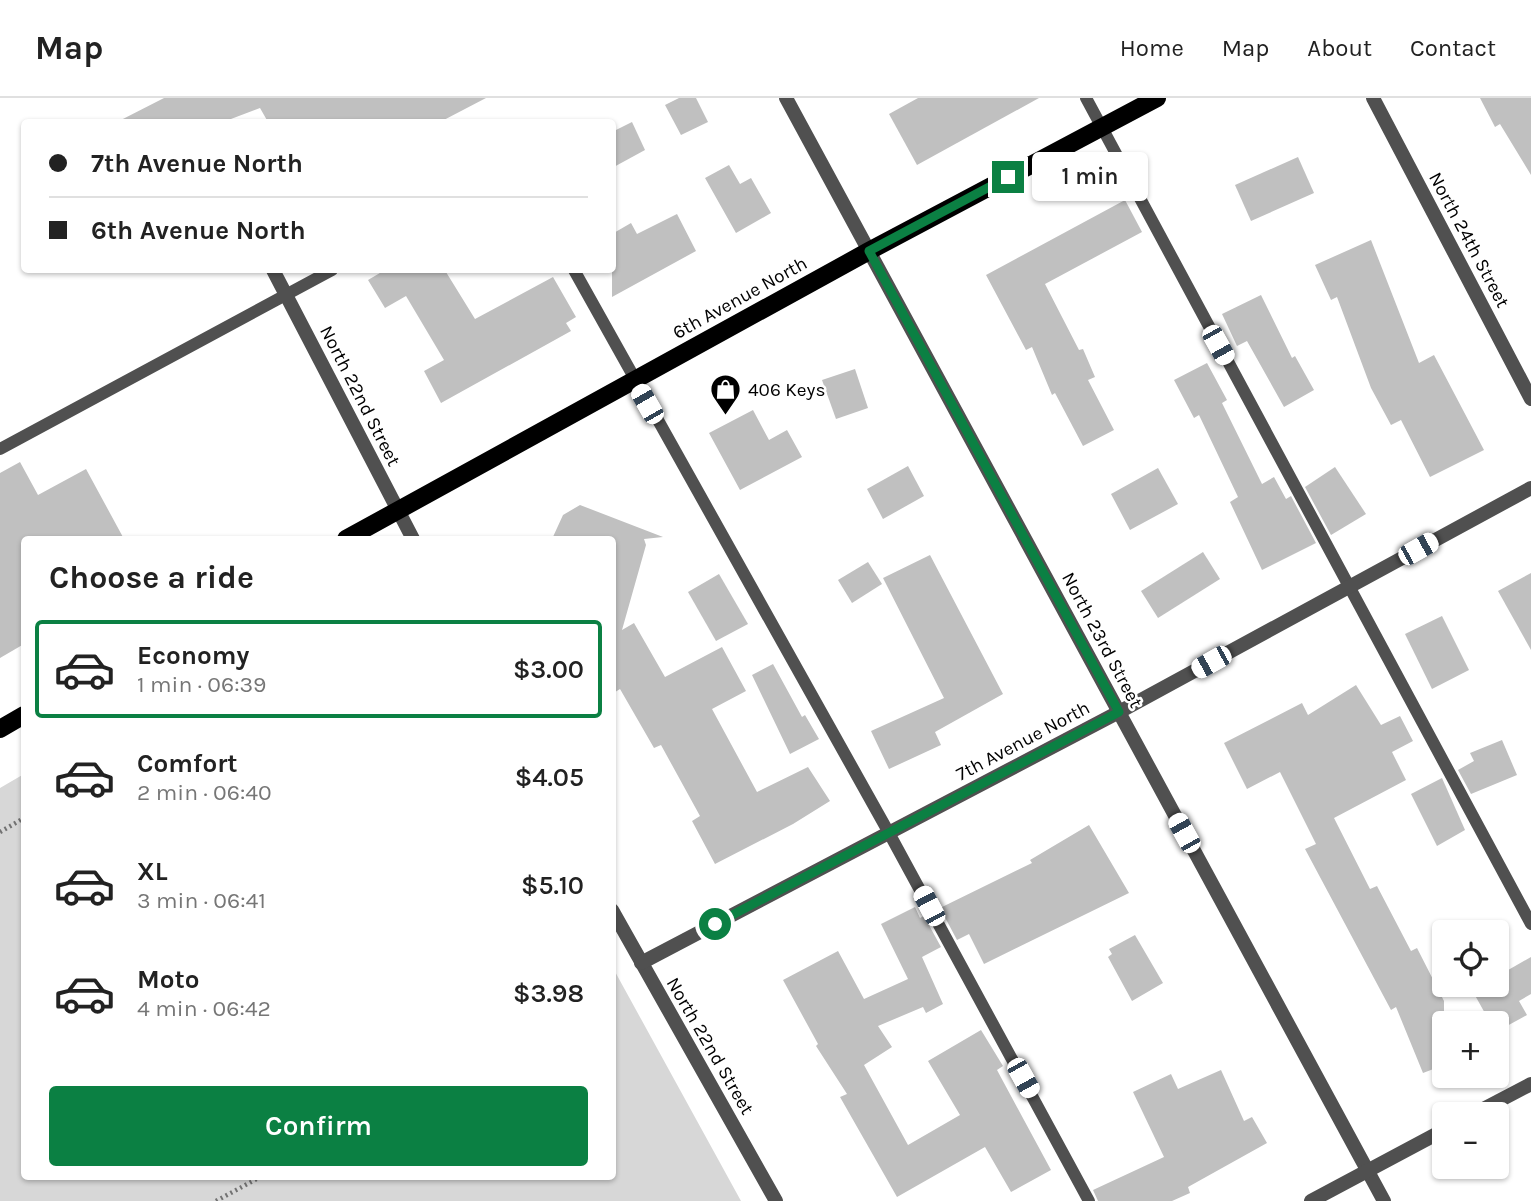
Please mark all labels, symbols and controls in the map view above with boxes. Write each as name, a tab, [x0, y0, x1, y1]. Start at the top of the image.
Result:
text: Map	[35, 29, 103, 67]
text: Home	[1120, 34, 1184, 62]
text: Map	[1222, 34, 1269, 62]
text: About	[1307, 34, 1372, 62]
text: Contact	[1410, 34, 1496, 62]
text: 7th Avenue North	[91, 148, 303, 179]
callout: 1 min	[1032, 153, 1148, 202]
route end	[992, 161, 1024, 193]
text: 1 min	[1061, 163, 1119, 190]
street label: North 24th Street	[1424, 168, 1514, 312]
text: 6th Avenue North	[91, 215, 306, 246]
street label: 6th Avenue North	[669, 252, 811, 344]
street label: North 22nd Street	[315, 322, 405, 470]
car	[1199, 322, 1238, 368]
shop icon: 406 Keys	[708, 373, 742, 417]
place label: 406 Keys	[748, 379, 825, 401]
car	[628, 381, 667, 427]
car	[1395, 530, 1442, 568]
text: Choose a ride	[49, 559, 254, 596]
street label: North 23rd Street	[1057, 568, 1147, 712]
icon: car	[53, 638, 116, 701]
text: Economy	[137, 640, 249, 671]
car	[1188, 643, 1235, 681]
text: $3.00	[513, 654, 584, 685]
text: 1 min · 06:39	[137, 671, 266, 698]
street label: 7th Avenue North	[953, 697, 1093, 785]
icon: car	[53, 746, 116, 809]
text: Comfort	[137, 748, 238, 779]
text: $4.05	[515, 762, 584, 793]
text: 2 min · 06:40	[137, 779, 272, 806]
car	[1165, 810, 1204, 856]
icon: car	[53, 854, 116, 917]
text: XL	[137, 856, 168, 887]
text: $5.10	[521, 870, 584, 901]
car	[910, 883, 949, 929]
text: 3 min · 06:41	[137, 887, 266, 914]
route start	[699, 908, 731, 940]
map controls	[1432, 920, 1509, 1179]
button: locate	[1432, 920, 1509, 997]
icon: car	[53, 962, 116, 1025]
text: Moto	[137, 964, 199, 995]
street label: North 22nd Street	[662, 973, 758, 1119]
text: $3.98	[513, 978, 584, 1009]
text: 4 min · 06:42	[137, 995, 271, 1022]
button: +	[1432, 1011, 1509, 1088]
car	[1004, 1055, 1043, 1101]
button: Confirm	[49, 1086, 588, 1166]
button: −	[1432, 1102, 1509, 1179]

